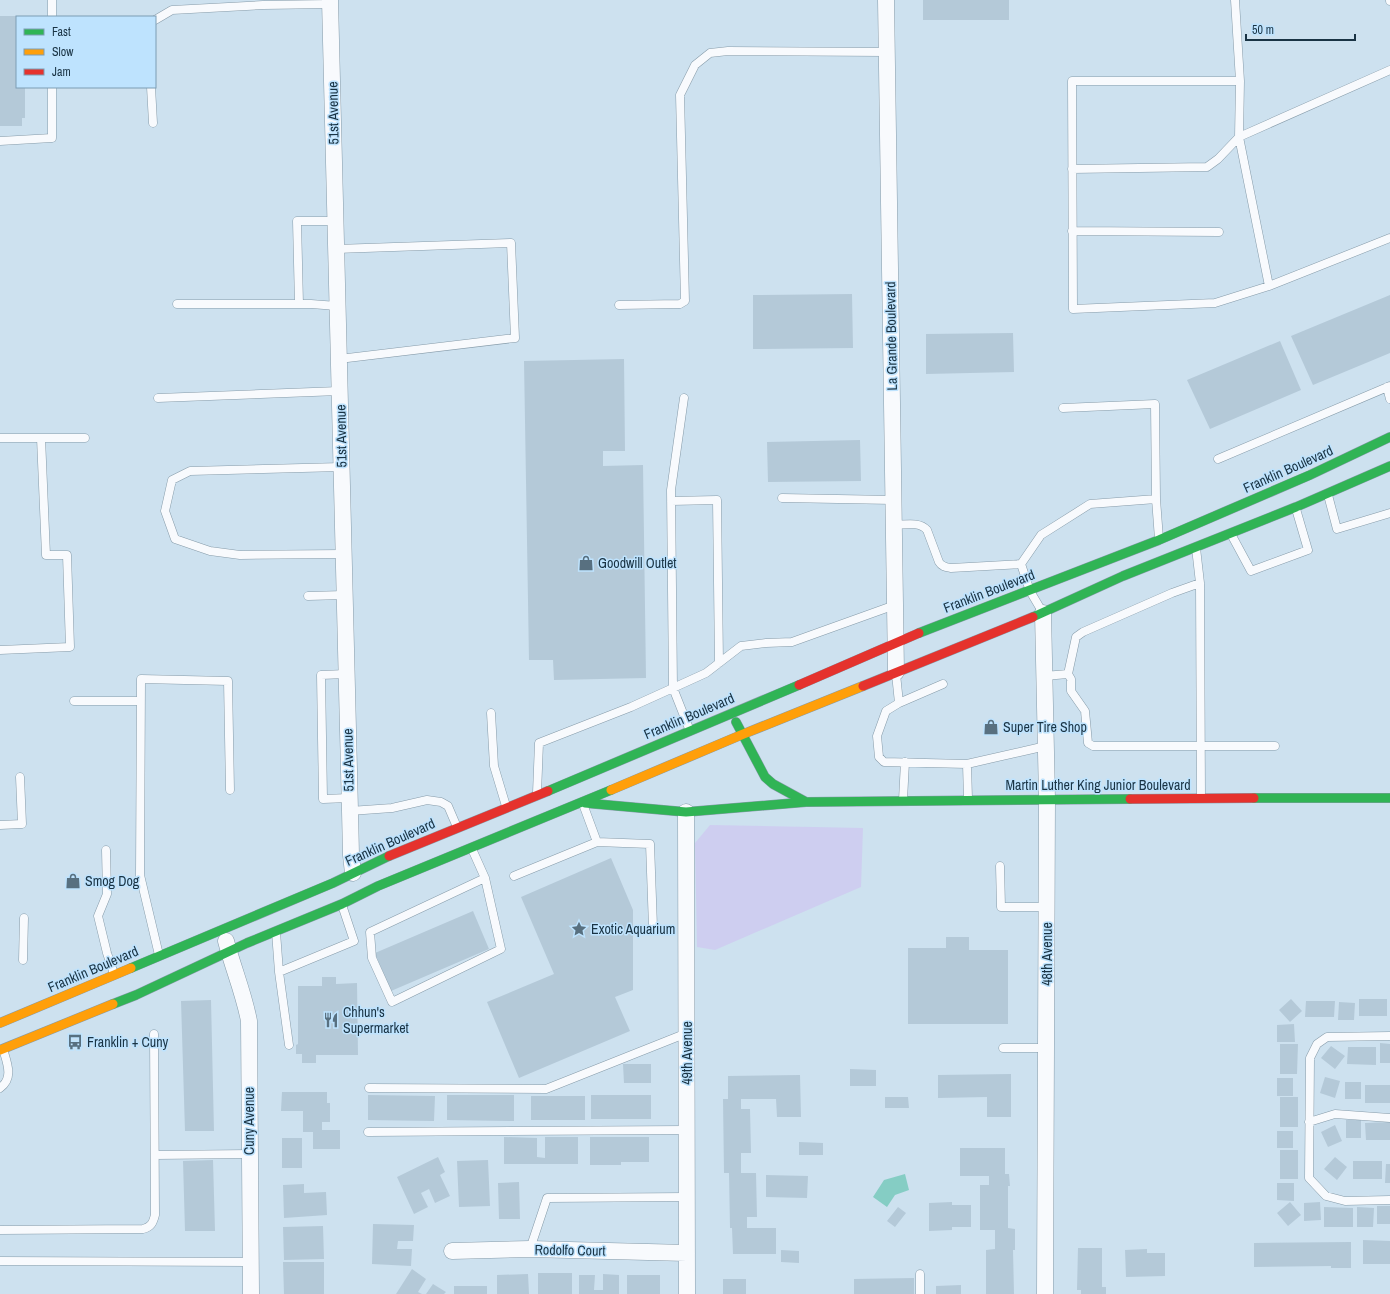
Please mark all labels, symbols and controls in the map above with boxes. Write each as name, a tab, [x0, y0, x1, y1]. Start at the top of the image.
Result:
legend	[16, 16, 156, 88]
scale bar	[1246, 16, 1355, 42]
text: 50 m	[1252, 22, 1274, 38]
text: Fast	[52, 24, 71, 40]
text: Slow	[52, 44, 74, 60]
text: Jam	[52, 64, 71, 80]
street label: 51st Avenue	[323, 81, 343, 145]
street label: La Grande Boulevard	[881, 281, 901, 391]
street label: 51st Avenue	[331, 404, 351, 468]
street label: Franklin Boulevard	[1240, 441, 1336, 497]
shop icon: Goodwill Outlet	[577, 554, 595, 572]
place label: Goodwill Outlet	[598, 554, 676, 572]
street label: Franklin Boulevard	[941, 565, 1037, 617]
street label: Franklin Boulevard	[641, 689, 737, 743]
shop icon: Super Tire Shop	[982, 718, 1000, 736]
place label: Super Tire Shop	[1003, 718, 1087, 736]
street label: 51st Avenue	[338, 728, 358, 792]
street label: Martin Luther King Junior Boulevard	[1005, 776, 1191, 794]
street label: Franklin Boulevard	[342, 814, 438, 870]
shop icon: Smog Dog	[64, 872, 82, 890]
place label: Smog Dog	[85, 872, 140, 890]
place icon: Exotic Aquarium	[570, 920, 588, 938]
place label: Exotic Aquarium	[591, 920, 675, 938]
street label: 48th Avenue	[1038, 922, 1056, 986]
street label: Franklin Boulevard	[45, 942, 141, 996]
place label: Chhun's Supermarket	[343, 1003, 409, 1037]
restaurant icon: Chhun's Supermarket	[322, 1011, 340, 1029]
street label: 49th Avenue	[678, 1021, 696, 1085]
bus stop icon: Franklin + Cuny	[66, 1033, 84, 1051]
place label: Franklin + Cuny	[87, 1033, 169, 1051]
street label: Cuny Avenue	[240, 1087, 258, 1155]
street label: Rodolfo Court	[534, 1240, 606, 1260]

